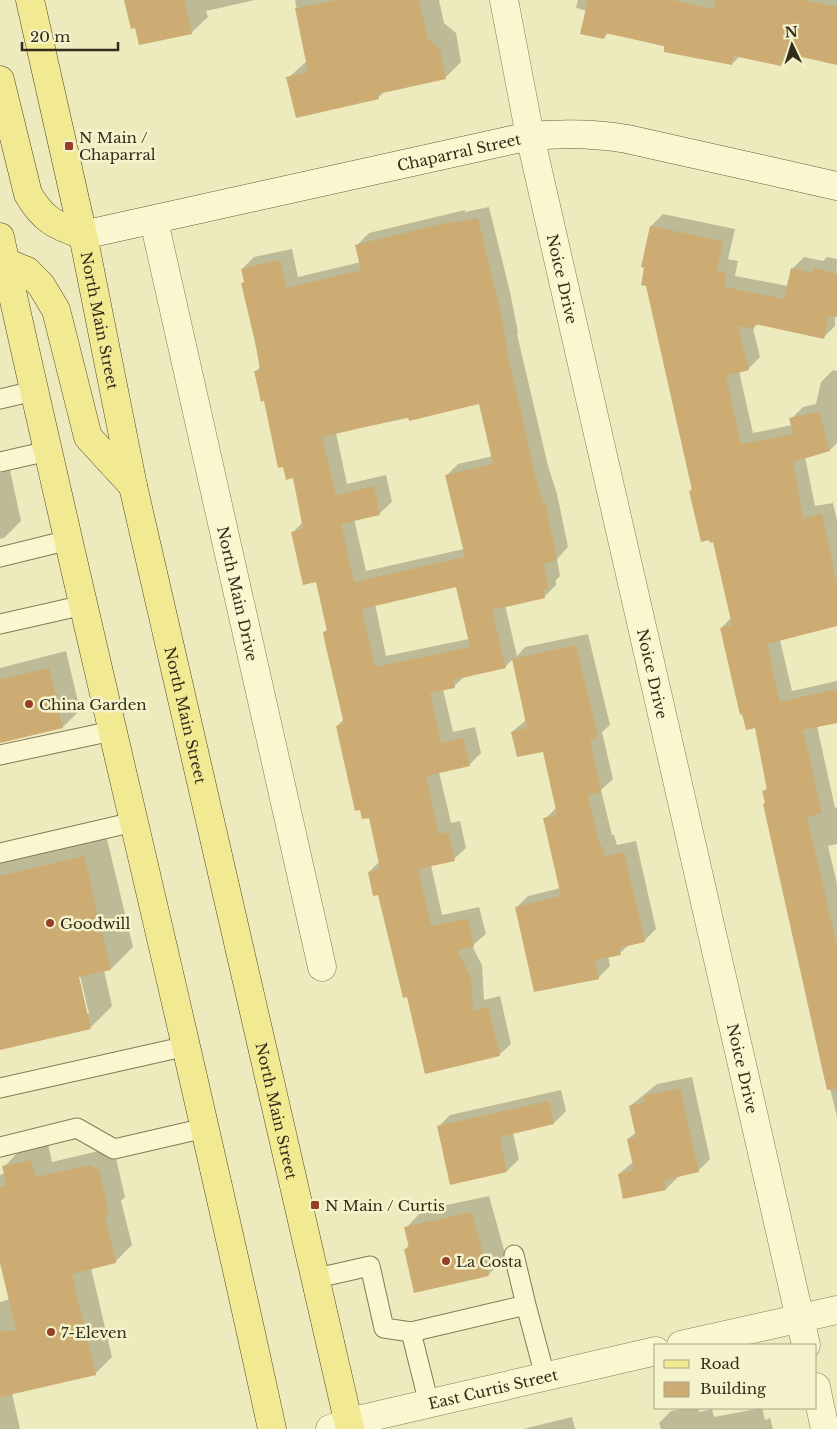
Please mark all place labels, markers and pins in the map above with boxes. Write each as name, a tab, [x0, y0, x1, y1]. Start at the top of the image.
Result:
place label: N Main / Chaparral	[79, 128, 156, 164]
marker: N Main / Chaparral	[63, 140, 75, 152]
place label: China Garden	[39, 695, 147, 714]
marker: China Garden	[23, 698, 35, 710]
place label: Goodwill	[60, 914, 130, 933]
marker: Goodwill	[44, 917, 56, 929]
place label: N Main / Curtis	[325, 1196, 445, 1215]
marker: N Main / Curtis	[309, 1199, 321, 1211]
place label: La Costa	[456, 1252, 523, 1271]
marker: La Costa	[440, 1255, 452, 1267]
place label: 7-Eleven	[61, 1323, 127, 1342]
marker: 7-Eleven	[45, 1326, 57, 1338]

